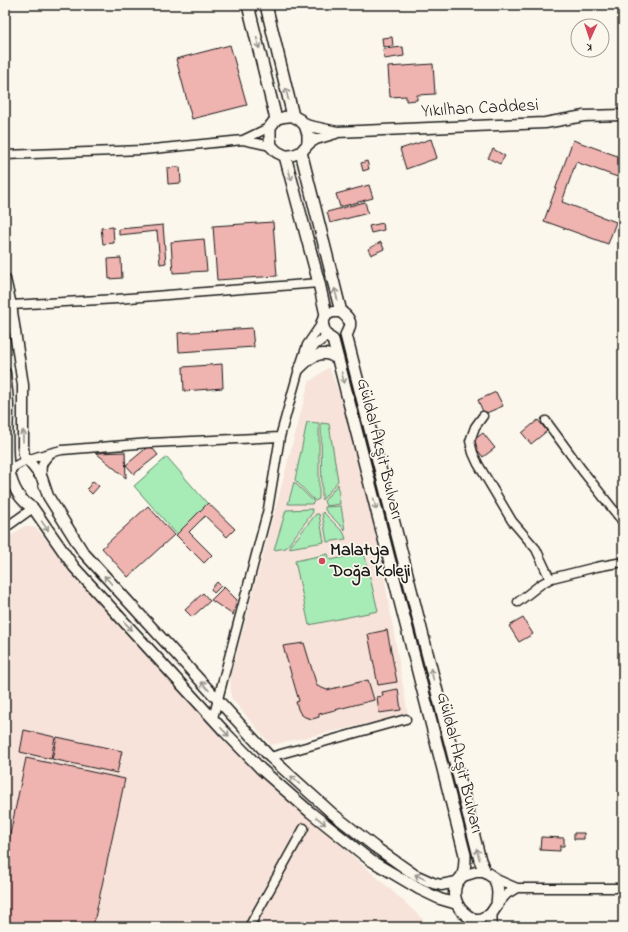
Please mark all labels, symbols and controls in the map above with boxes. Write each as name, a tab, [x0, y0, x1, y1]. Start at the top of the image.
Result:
north arrow	[570, 18, 610, 58]
one-way arrow	[254, 36, 262, 49]
text: K	[586, 39, 593, 55]
one-way arrow	[283, 88, 291, 101]
street label: Yıkılhan Caddesi	[421, 93, 539, 125]
one-way arrow	[287, 168, 294, 181]
one-way arrow	[332, 287, 340, 300]
one-way arrow	[340, 371, 347, 384]
street label: Güldal Akşit Bulvarı	[349, 376, 409, 522]
one-way arrow	[19, 430, 27, 443]
one-way arrow	[372, 497, 379, 510]
one-way arrow	[41, 520, 50, 531]
place label: Malatya Doğa Koleji	[329, 538, 410, 586]
marker: Malatya Doğa Koleji	[317, 556, 327, 566]
one-way arrow	[104, 575, 113, 585]
one-way arrow	[123, 621, 133, 631]
one-way arrow	[428, 668, 436, 681]
one-way arrow	[201, 681, 210, 692]
street label: Güldal Akşit Bulvarı	[429, 690, 489, 836]
one-way arrow	[221, 727, 230, 737]
one-way arrow	[291, 776, 301, 785]
one-way arrow	[315, 816, 326, 825]
one-way arrow	[474, 848, 482, 861]
one-way arrow	[414, 873, 426, 880]

